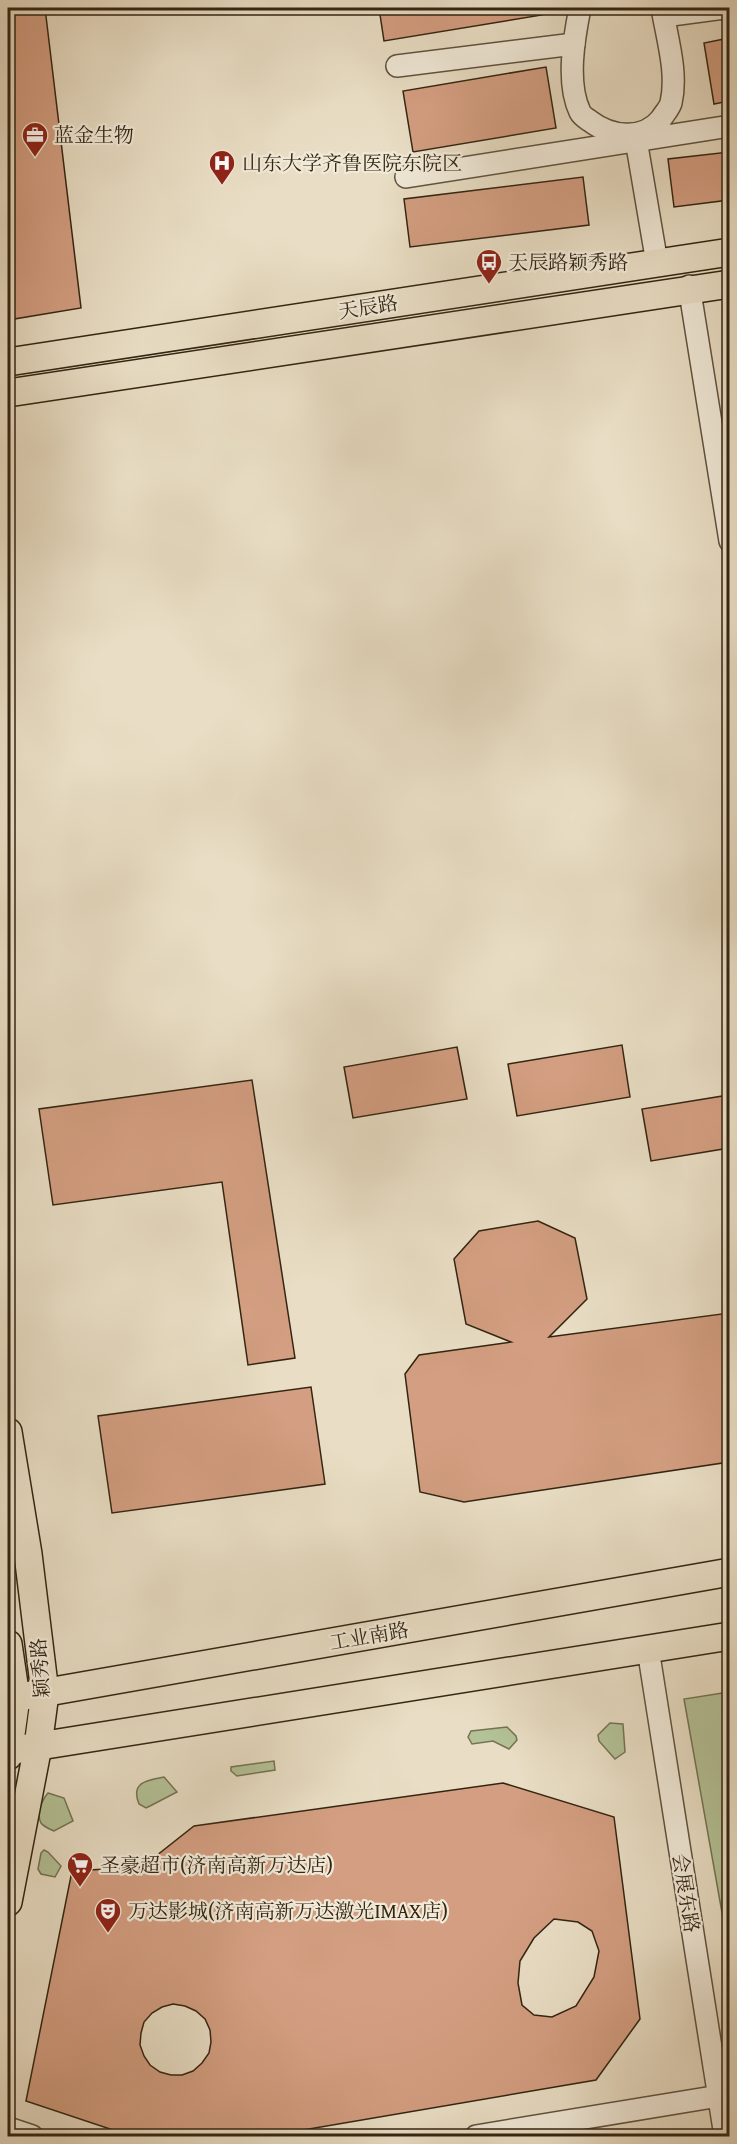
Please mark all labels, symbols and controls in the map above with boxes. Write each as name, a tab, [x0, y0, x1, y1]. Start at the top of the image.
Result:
office icon: 蓝金生物	[20, 120, 50, 158]
place label: 蓝金生物	[54, 120, 134, 149]
hospital icon: 山东大学齐鲁医院东院区	[207, 148, 237, 186]
place label: 山东大学齐鲁医院东院区	[242, 148, 462, 177]
bus stop icon: 天辰路颖秀路	[474, 247, 504, 285]
place label: 天辰路颖秀路	[508, 247, 628, 276]
street label: 天辰路	[336, 287, 400, 326]
street label: 工业南路	[327, 1614, 411, 1657]
street label: 颖秀路	[23, 1637, 56, 1699]
supermarket icon: 圣豪超市(济南高新万达店)	[65, 1850, 95, 1888]
place label: 圣豪超市(济南高新万达店)	[100, 1850, 333, 1879]
street label: 会展东路	[666, 1851, 707, 1935]
theatre icon: 万达影城(济南高新万达激光IMAX店)	[93, 1896, 123, 1934]
place label: 万达影城(济南高新万达激光IMAX店)	[128, 1896, 448, 1925]

